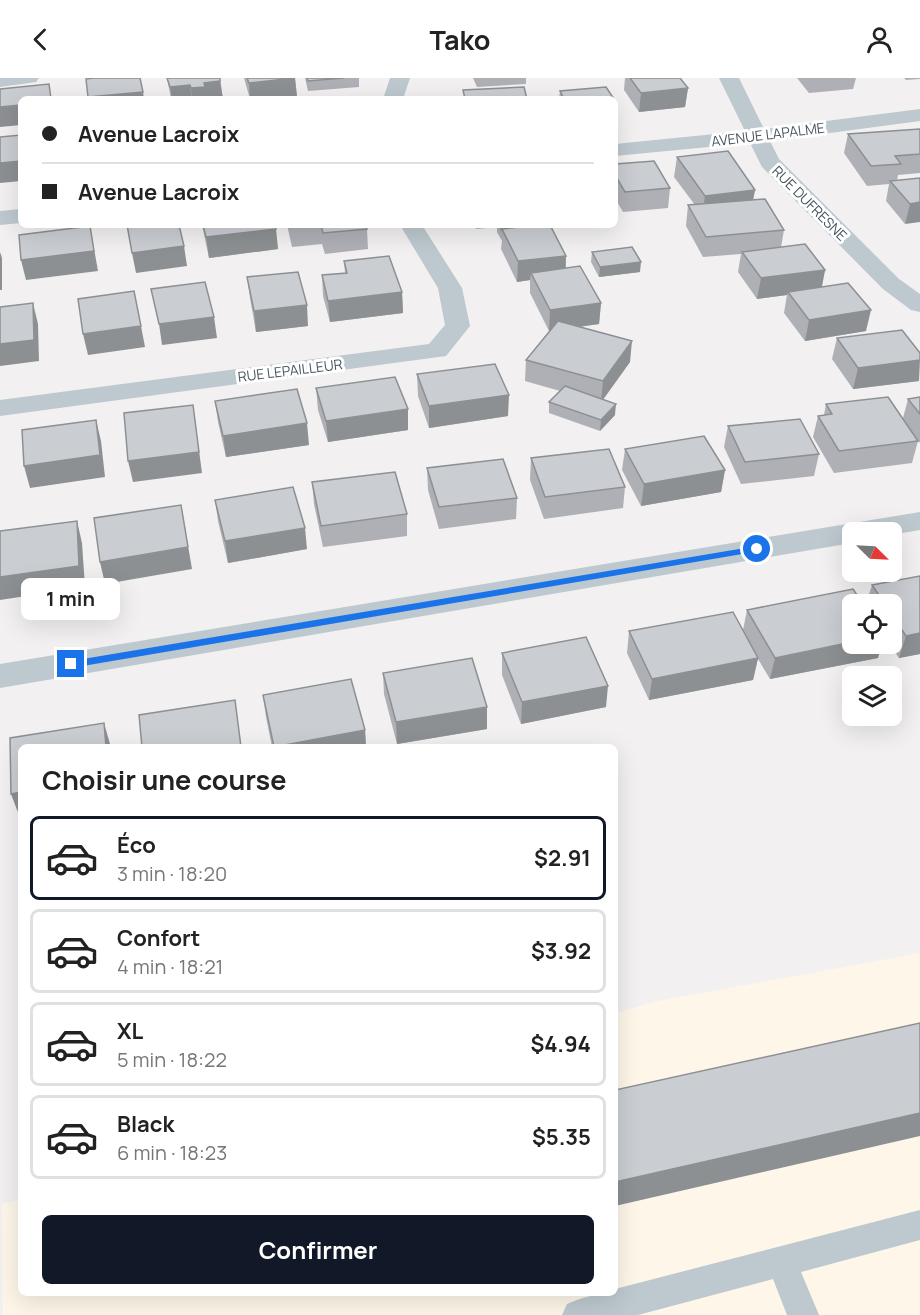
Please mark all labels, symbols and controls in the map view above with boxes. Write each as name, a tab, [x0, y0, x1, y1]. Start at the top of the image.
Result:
text: Tako	[430, 21, 490, 58]
icon: back	[24, 23, 57, 56]
icon: person	[863, 23, 896, 56]
street label: AVENUE LAPALME	[710, 118, 826, 150]
text: Avenue Lacroix	[78, 119, 239, 149]
street label: RUE DUFRESNE	[769, 162, 851, 244]
text: Avenue Lacroix	[78, 177, 239, 207]
street label: RUE LEPAILLEUR	[237, 354, 344, 386]
north arrow	[842, 522, 902, 582]
map controls	[842, 522, 902, 726]
route start	[743, 535, 770, 562]
callout: 1 min	[22, 577, 121, 619]
text: 1 min	[46, 585, 95, 612]
button: locate	[842, 594, 902, 654]
route end	[57, 650, 84, 677]
button: layers	[842, 666, 902, 726]
text: Choisir une course	[42, 761, 286, 798]
text: Éco	[117, 830, 156, 860]
icon: car	[45, 831, 99, 885]
text: $2.91	[534, 843, 591, 873]
text: 3 min · 18:20	[117, 860, 227, 887]
text: Confort	[117, 923, 200, 953]
icon: car	[45, 924, 99, 978]
text: $3.92	[531, 936, 591, 966]
text: 4 min · 18:21	[117, 953, 223, 980]
text: XL	[117, 1016, 143, 1046]
icon: car	[45, 1017, 99, 1071]
text: $4.94	[531, 1029, 591, 1059]
text: 5 min · 18:22	[117, 1046, 227, 1073]
text: Black	[117, 1109, 174, 1139]
icon: car	[45, 1110, 99, 1164]
text: $5.35	[532, 1122, 591, 1152]
text: 6 min · 18:23	[117, 1139, 227, 1166]
button: Confirmer	[42, 1215, 594, 1284]

